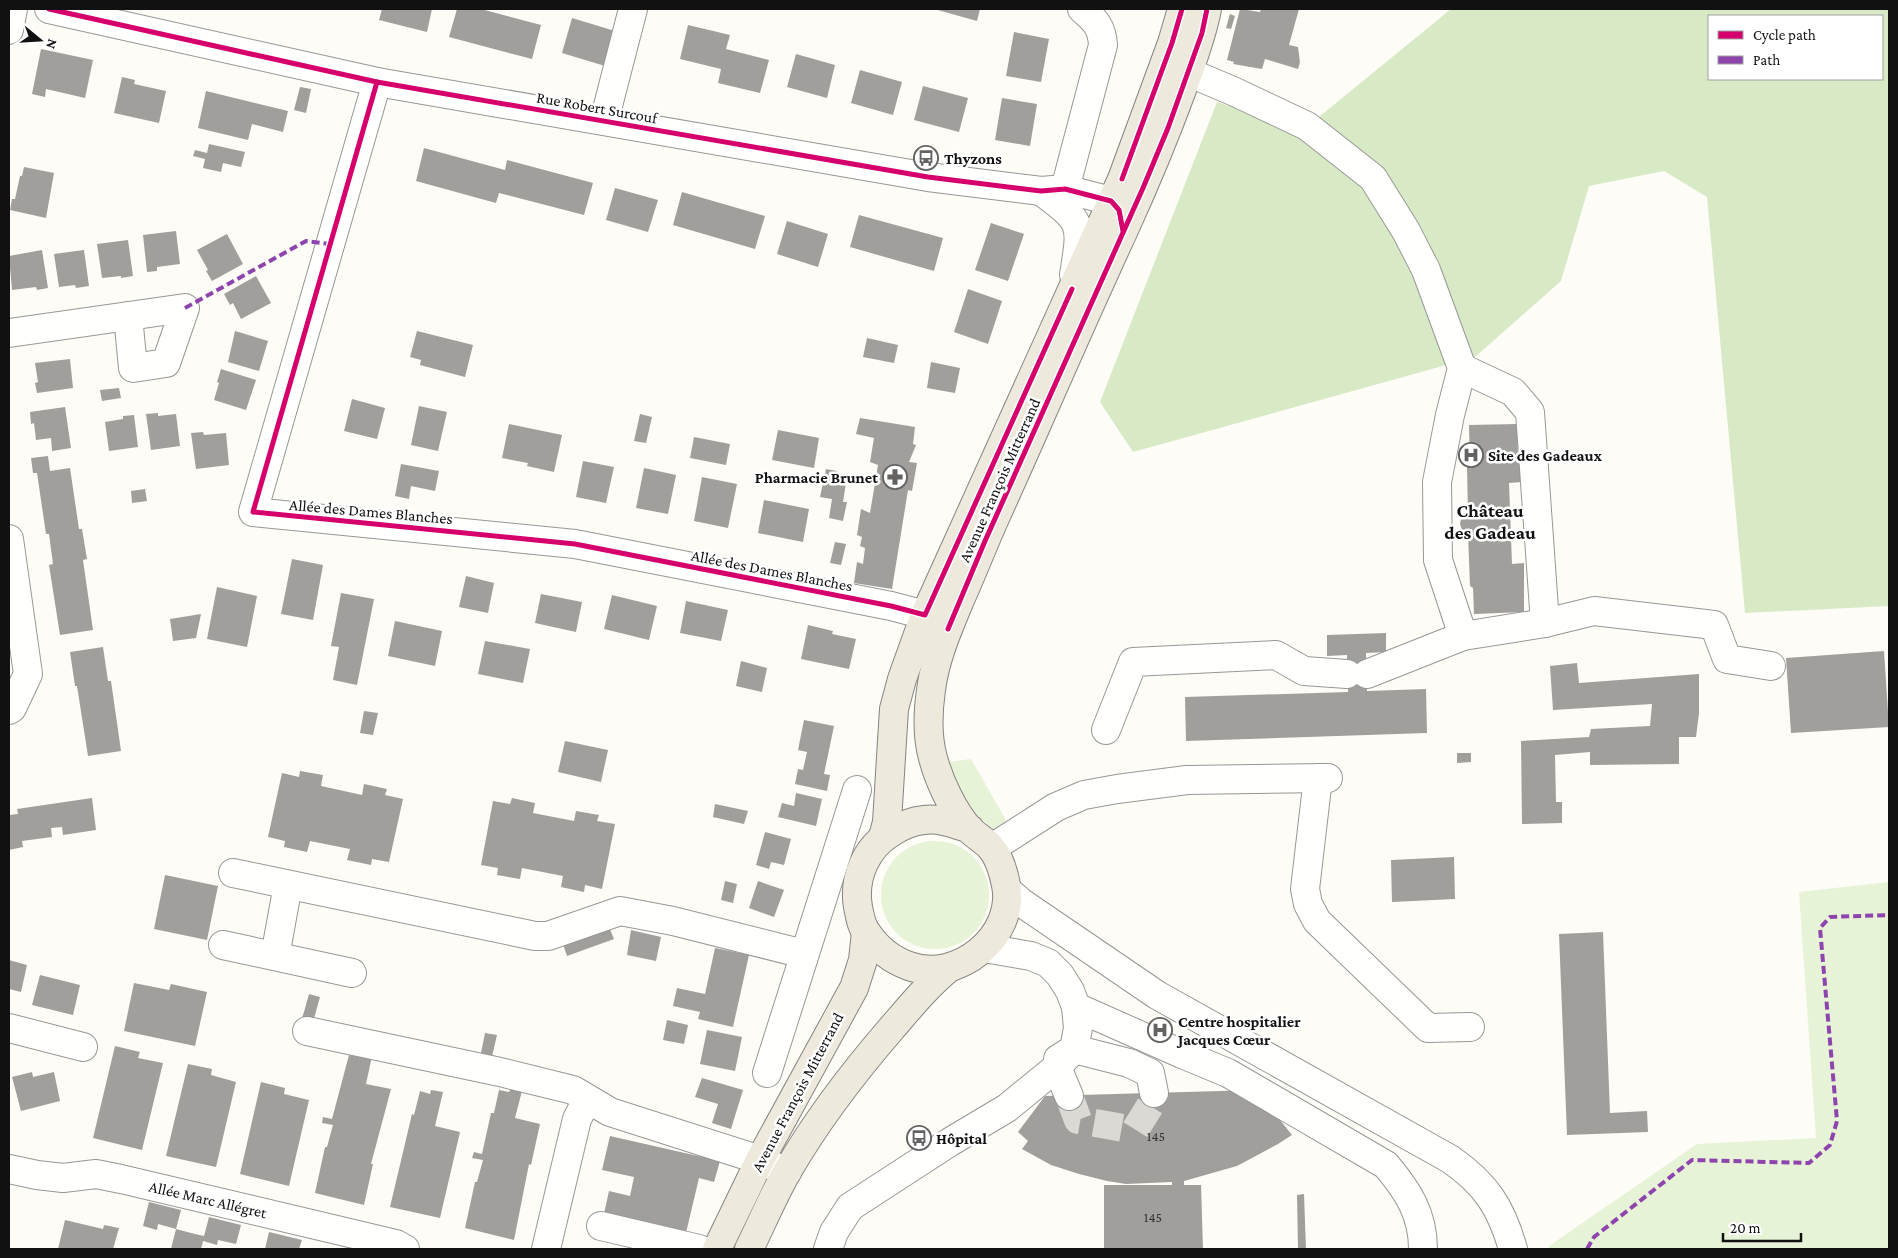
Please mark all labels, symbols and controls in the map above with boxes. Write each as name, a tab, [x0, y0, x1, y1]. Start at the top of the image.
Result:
north arrow	[15, 15, 65, 65]
legend	[1708, 15, 1883, 80]
text: Cycle path	[1753, 27, 1816, 44]
text: N	[43, 37, 61, 51]
text: Path	[1753, 52, 1780, 68]
street label: Rue Robert Surcouf	[535, 89, 660, 127]
bus stop icon: Thyzons	[913, 145, 939, 171]
place label: Thyzons	[944, 150, 1002, 167]
street label: Avenue François Mitterrand	[956, 395, 1045, 565]
hospital icon: Site des Gadeaux	[1458, 442, 1484, 468]
place label: Site des Gadeaux	[1488, 447, 1603, 464]
pharmacy icon: Pharmacie Brunet	[882, 464, 908, 490]
place label: Pharmacie Brunet	[755, 469, 878, 486]
street label: Allée des Dames Blanches	[289, 496, 453, 527]
district label: Château des Gadeau	[1444, 500, 1536, 543]
street label: Allée des Dames Blanches	[690, 547, 854, 594]
street label: Avenue François Mitterrand	[748, 1009, 848, 1175]
place label: Centre hospitalier Jacques Cœur	[1176, 1013, 1301, 1048]
hospital icon: Centre hospitalier Jacques Cœur	[1147, 1017, 1173, 1043]
bus stop icon: Hôpital	[906, 1125, 932, 1151]
house number: 145	[1147, 1128, 1165, 1144]
place label: Hôpital	[936, 1130, 987, 1147]
street label: Allée Marc Allégret	[147, 1178, 269, 1222]
house number: 145	[1144, 1209, 1162, 1225]
scale bar	[1723, 1210, 1800, 1242]
text: 20 m	[1730, 1220, 1761, 1236]

